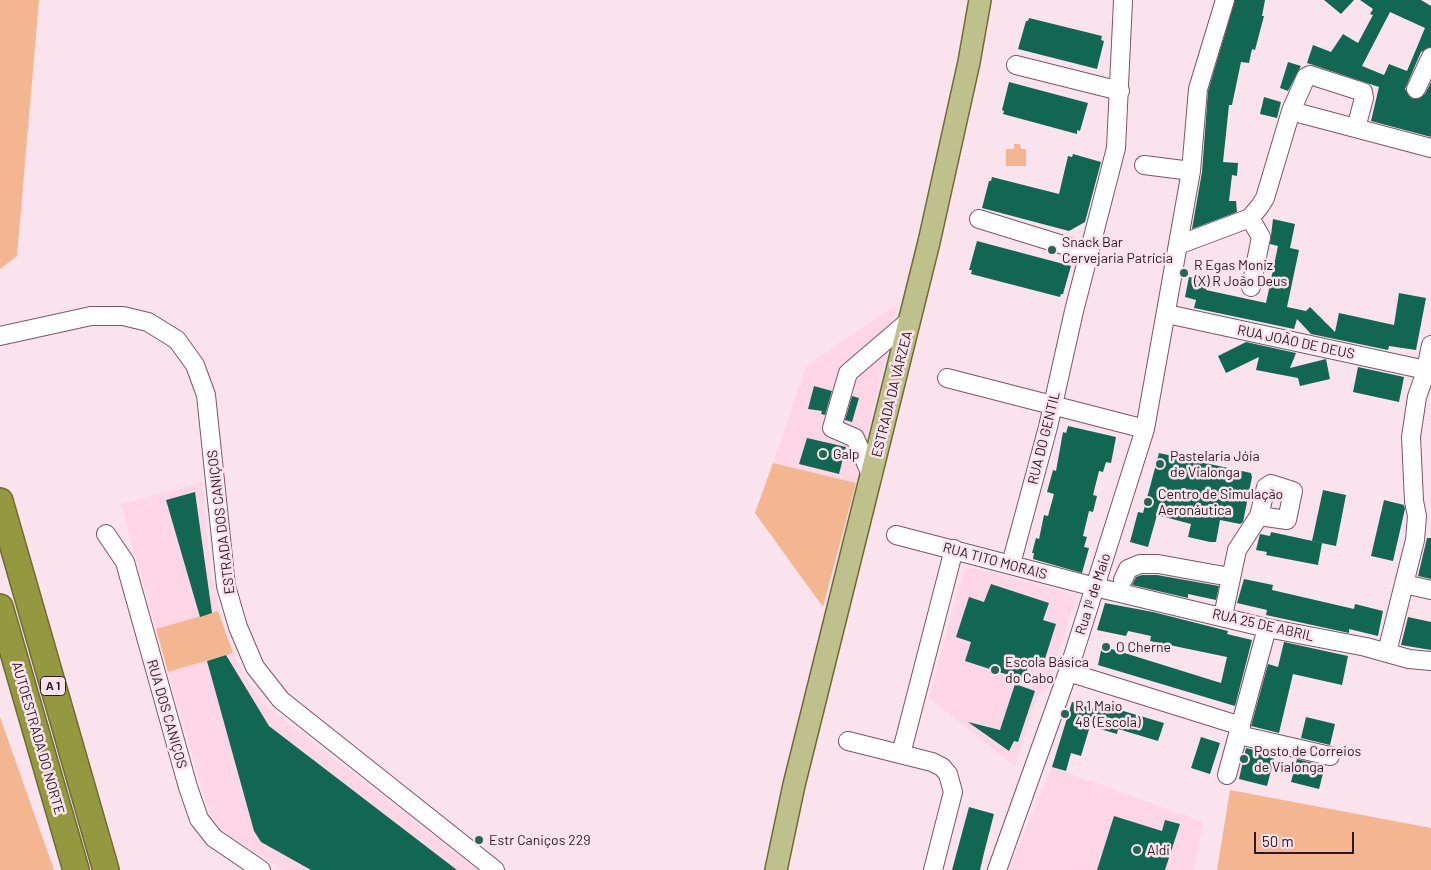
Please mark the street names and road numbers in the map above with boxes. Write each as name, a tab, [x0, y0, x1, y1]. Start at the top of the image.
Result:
street label: RUA JOÃO DE DEUS	[1236, 321, 1356, 363]
street label: ESTRADA DA VÁRZEA	[868, 329, 916, 459]
street label: RUA DO GENTIL	[1024, 390, 1064, 486]
street label: ESTRADA DOS CANIÇOS	[204, 449, 238, 595]
street label: RUA TITO MORAIS	[941, 539, 1049, 583]
street label: Rua 1º de Maio	[1072, 551, 1114, 637]
street label: RUA 25 DE ABRIL	[1211, 605, 1315, 645]
street label: RUA DOS CANIÇOS	[143, 658, 191, 770]
street label: AUTOESTRADA DO NORTE	[8, 660, 68, 816]
road number: A 1	[40, 676, 66, 696]

